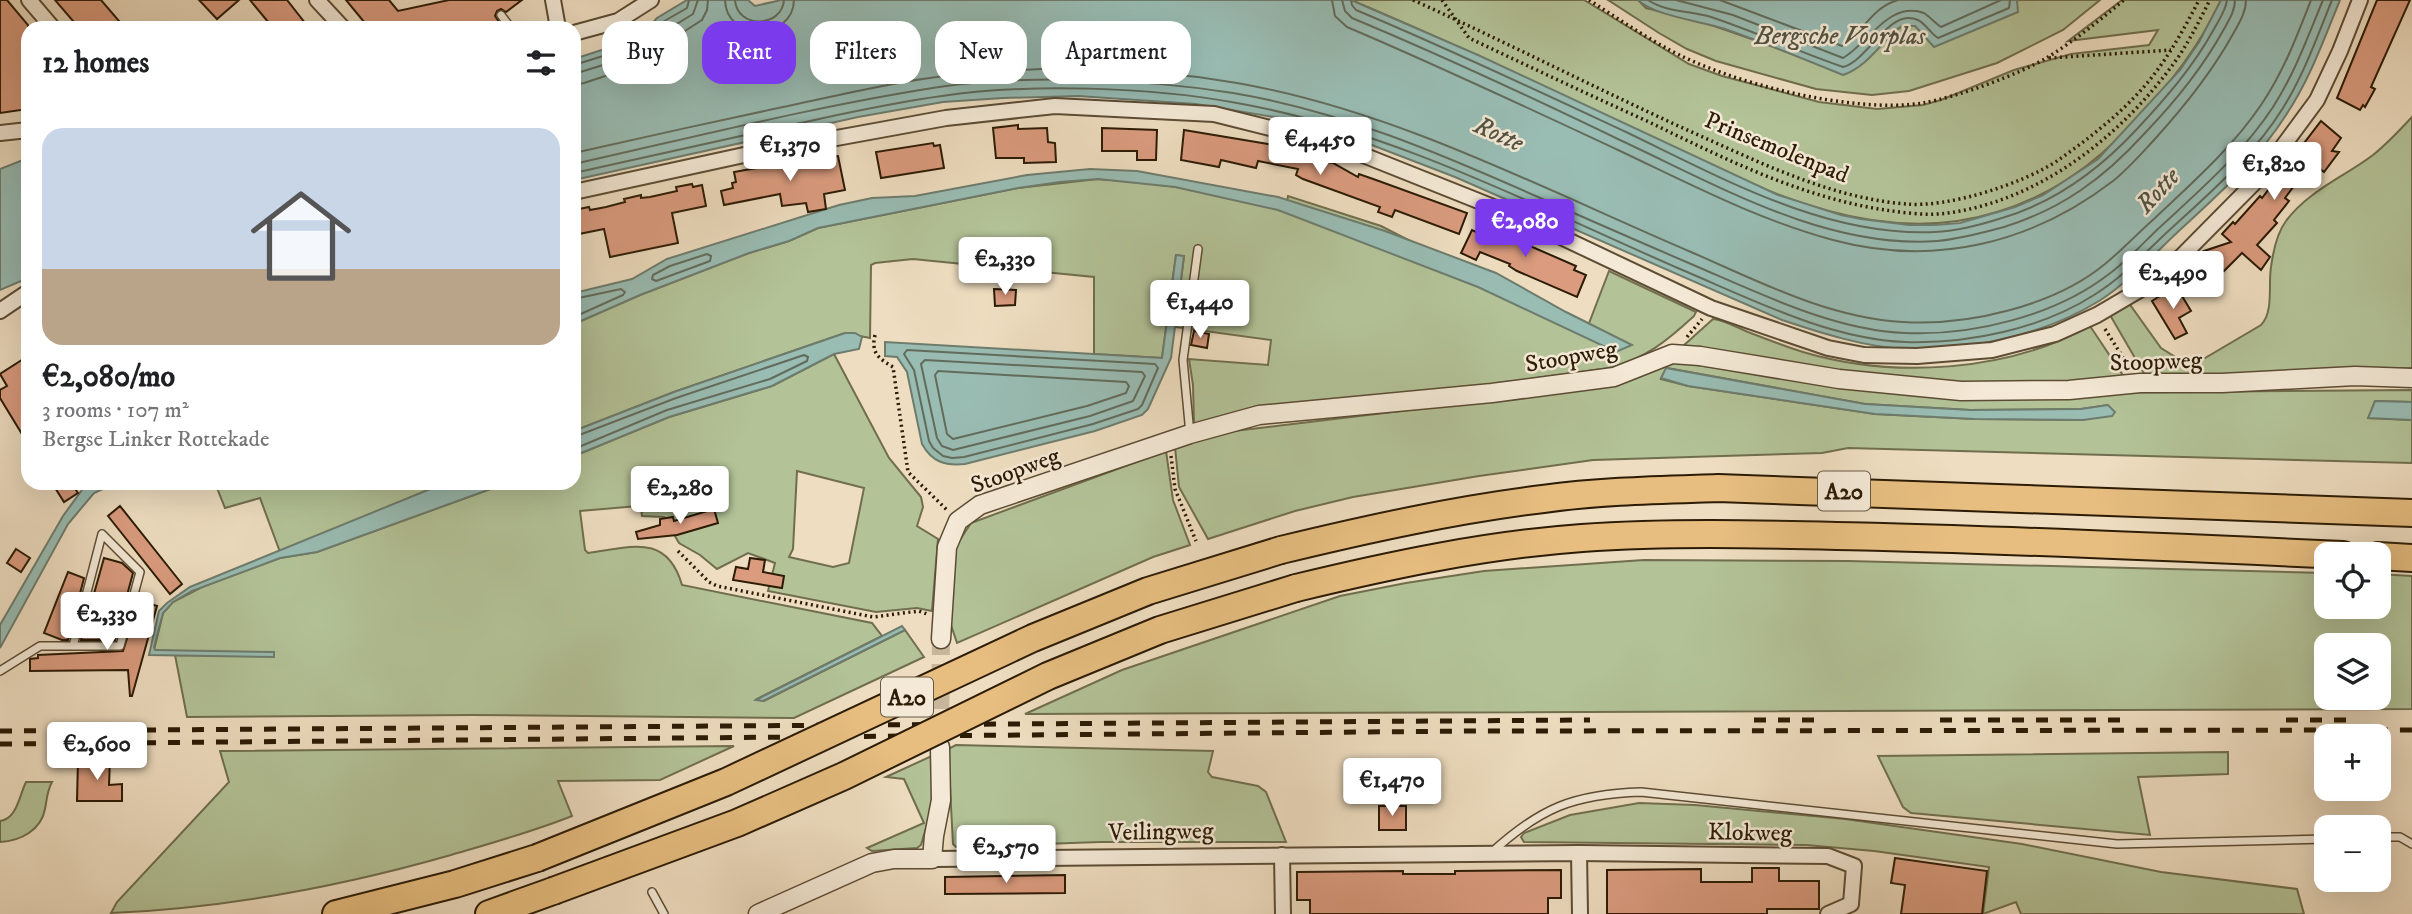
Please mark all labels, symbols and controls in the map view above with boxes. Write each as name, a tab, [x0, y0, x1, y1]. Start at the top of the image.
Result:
water label: Bergsche Voorplas	[1754, 20, 1926, 53]
chip: Buy	[602, 21, 688, 84]
chip: Rent	[702, 21, 796, 84]
chip: Filters	[810, 21, 921, 84]
chip: New	[935, 21, 1027, 84]
chip: Apartment	[1041, 21, 1191, 84]
icon: filters	[522, 44, 560, 82]
text: 12 homes	[42, 45, 149, 82]
street label: Prinsemolenpad	[1700, 105, 1853, 190]
water label: Rotte	[1468, 109, 1529, 160]
pin: €4,450	[1263, 118, 1377, 177]
pin: €1,370	[733, 124, 847, 183]
text: €4,450	[1285, 125, 1355, 154]
text: €1,370	[759, 131, 821, 160]
pin: €1,820	[2217, 142, 2331, 202]
text: €1,820	[2242, 150, 2306, 179]
water label: Rotte	[2128, 160, 2188, 222]
icon: home	[238, 173, 364, 299]
pin: €2,080	[1468, 200, 1582, 259]
text: €2,080	[1491, 207, 1559, 236]
pin: €2,330	[948, 238, 1062, 297]
text: €2,330	[975, 245, 1035, 274]
pin: €2,490	[2116, 252, 2230, 311]
text: €2,490	[2139, 259, 2207, 288]
pin: €1,440	[1143, 280, 1257, 340]
text: €1,440	[1166, 288, 1234, 317]
street label: Stoopweg	[1523, 334, 1620, 380]
street label: Stoopweg	[2109, 345, 2203, 379]
text: €2,080/mo	[42, 359, 175, 396]
text: 3 rooms · 107 m²	[42, 396, 189, 425]
text: Bergse Linker Rottekade	[42, 425, 270, 454]
street label: Stoopweg	[967, 441, 1064, 501]
pin: €2,280	[623, 466, 737, 526]
road number: A20	[1818, 471, 1870, 510]
text: €2,280	[647, 474, 713, 503]
map controls	[2314, 542, 2391, 892]
button: locate	[2314, 542, 2391, 619]
pin: €2,330	[50, 592, 164, 652]
text: €2,330	[77, 600, 137, 629]
button: layers	[2314, 633, 2391, 710]
road number: A20	[881, 678, 933, 716]
pin: €2,600	[40, 722, 154, 782]
button: +	[2314, 724, 2391, 801]
text: €2,600	[63, 730, 131, 759]
pin: €1,470	[1335, 758, 1449, 818]
text: €1,470	[1359, 766, 1425, 795]
button: −	[2314, 815, 2391, 892]
street label: Veilingweg	[1107, 816, 1214, 848]
street label: Klokweg	[1708, 817, 1793, 849]
pin: €2,570	[949, 826, 1063, 885]
text: €2,570	[973, 833, 1039, 862]

